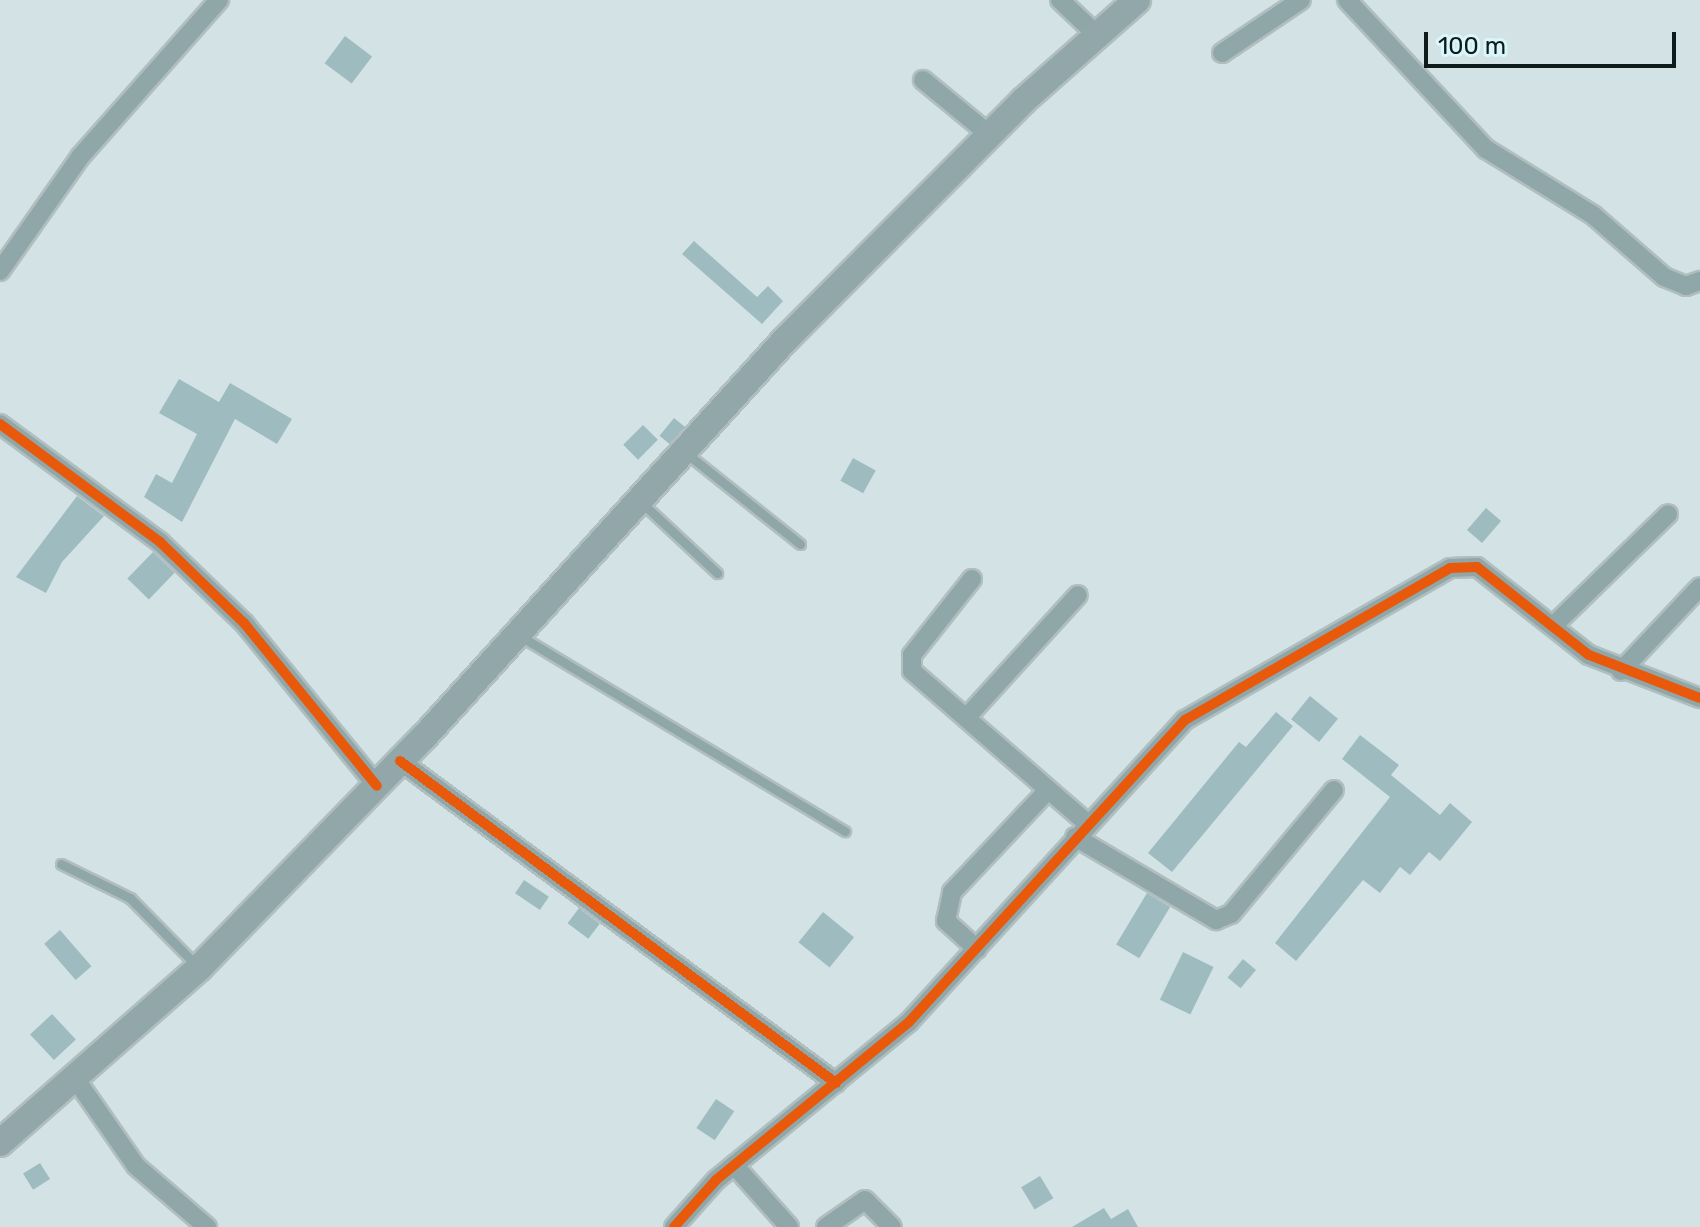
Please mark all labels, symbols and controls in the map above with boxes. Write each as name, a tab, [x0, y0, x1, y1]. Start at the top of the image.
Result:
scale bar	[1428, 16, 1680, 66]
text: 100 m	[1438, 32, 1506, 60]

